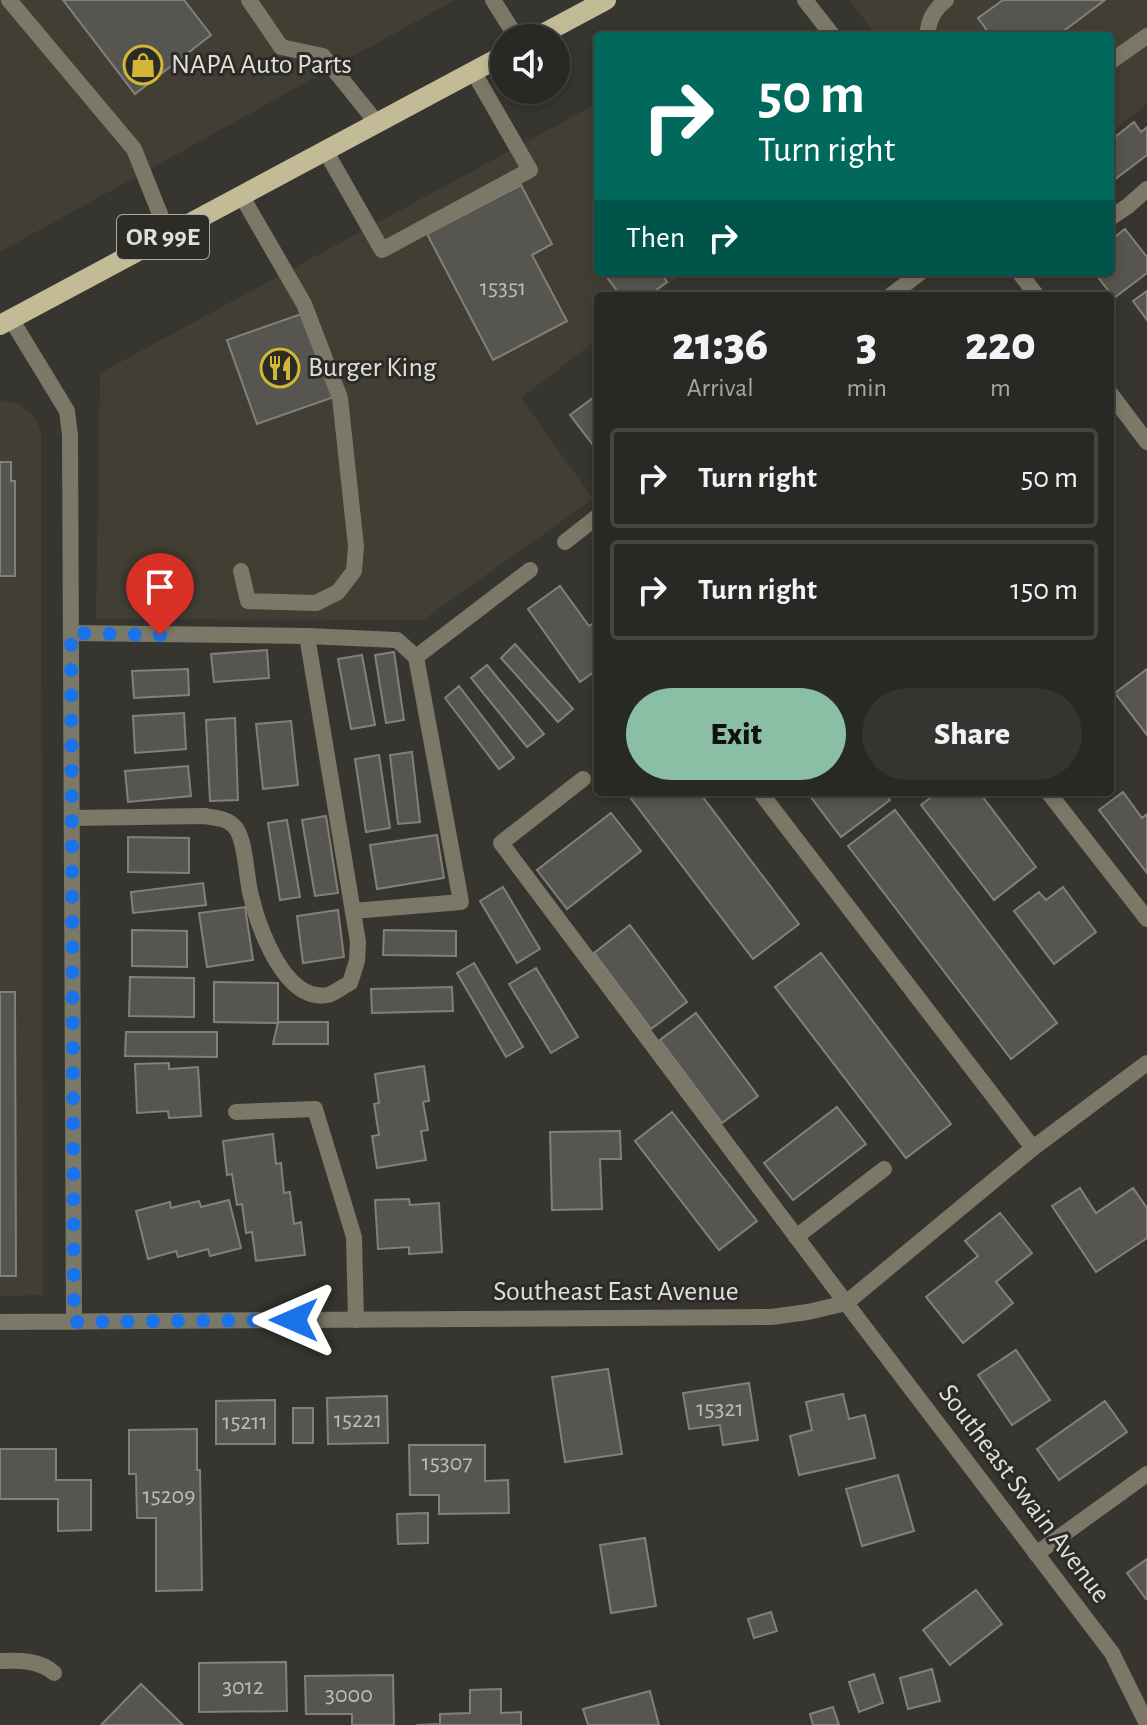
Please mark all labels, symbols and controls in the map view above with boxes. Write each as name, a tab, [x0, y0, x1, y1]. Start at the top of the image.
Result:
map controls	[490, 24, 570, 104]
button: sound	[490, 24, 570, 104]
shop icon: NAPA Auto Parts	[122, 44, 164, 86]
place label: NAPA Auto Parts	[171, 51, 352, 79]
icon: right	[626, 64, 730, 168]
text: 50 m	[758, 67, 865, 123]
text: Turn right	[758, 132, 895, 168]
road number: OR 99E	[117, 215, 209, 259]
icon: right	[701, 216, 745, 260]
text: Then	[626, 223, 685, 253]
house number: 15351	[480, 276, 526, 300]
text: 21:36	[672, 321, 768, 369]
text: 3	[856, 321, 877, 369]
text: 220	[965, 321, 1036, 369]
restaurant icon: Burger King	[259, 347, 301, 389]
place label: Burger King	[308, 354, 437, 382]
text: Arrival	[687, 375, 754, 401]
text: min	[846, 375, 887, 401]
text: m	[990, 375, 1011, 401]
icon: right	[630, 456, 674, 500]
text: Turn right	[698, 463, 817, 493]
text: 50 m	[1021, 463, 1078, 493]
pin	[126, 553, 194, 635]
icon: arrive	[138, 565, 182, 609]
icon: right	[630, 568, 674, 612]
text: Turn right	[698, 575, 817, 605]
text: 150 m	[1010, 575, 1078, 605]
button: Exit	[626, 688, 846, 780]
button: Share	[862, 688, 1082, 780]
position arrow	[252, 1278, 336, 1362]
street label: Southeast East Avenue	[493, 1278, 739, 1306]
street label: Southeast Swain Avenue	[933, 1380, 1115, 1608]
house number: 15321	[696, 1397, 744, 1421]
house number: 15221	[334, 1408, 382, 1432]
house number: 15211	[222, 1410, 268, 1434]
house number: 15307	[422, 1451, 472, 1475]
house number: 15209	[142, 1484, 196, 1508]
house number: 3012	[222, 1675, 264, 1699]
house number: 3000	[325, 1683, 373, 1707]

